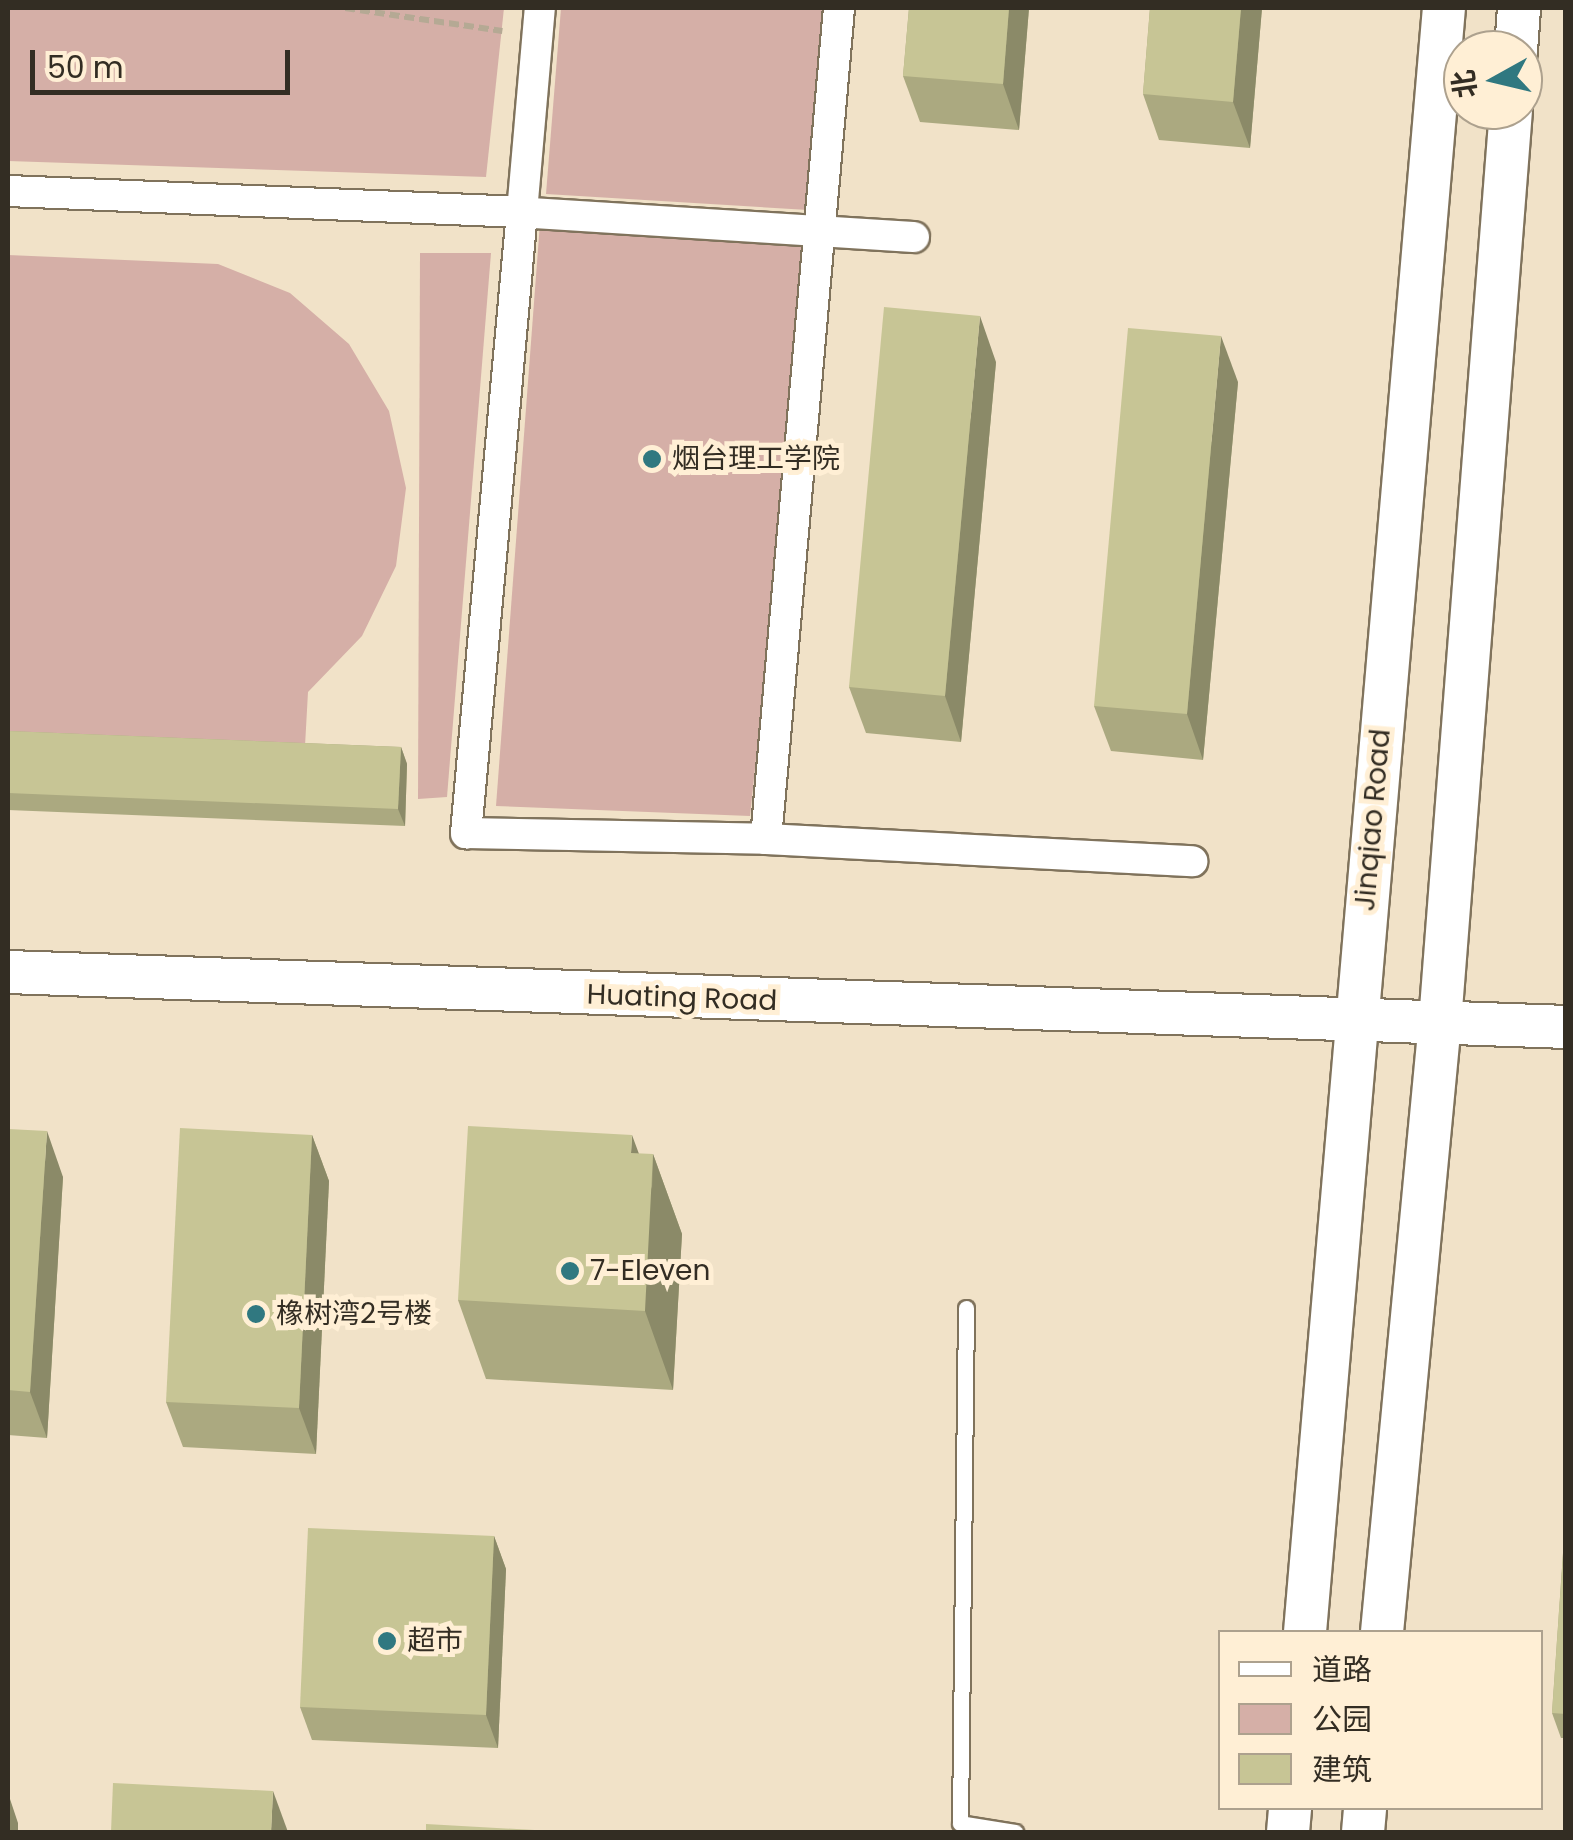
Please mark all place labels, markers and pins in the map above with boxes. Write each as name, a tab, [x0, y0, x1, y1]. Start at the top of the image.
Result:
place label: 烟台理工学院	[672, 442, 840, 476]
marker: 烟台理工学院	[641, 448, 663, 470]
place label: 7-Eleven	[590, 1254, 710, 1288]
marker: 7-Eleven	[559, 1260, 581, 1282]
place label: 橡树湾2号楼	[276, 1297, 432, 1331]
marker: 橡树湾2号楼	[245, 1303, 267, 1325]
place label: 超市	[407, 1624, 463, 1658]
marker: 超市	[376, 1630, 398, 1652]

